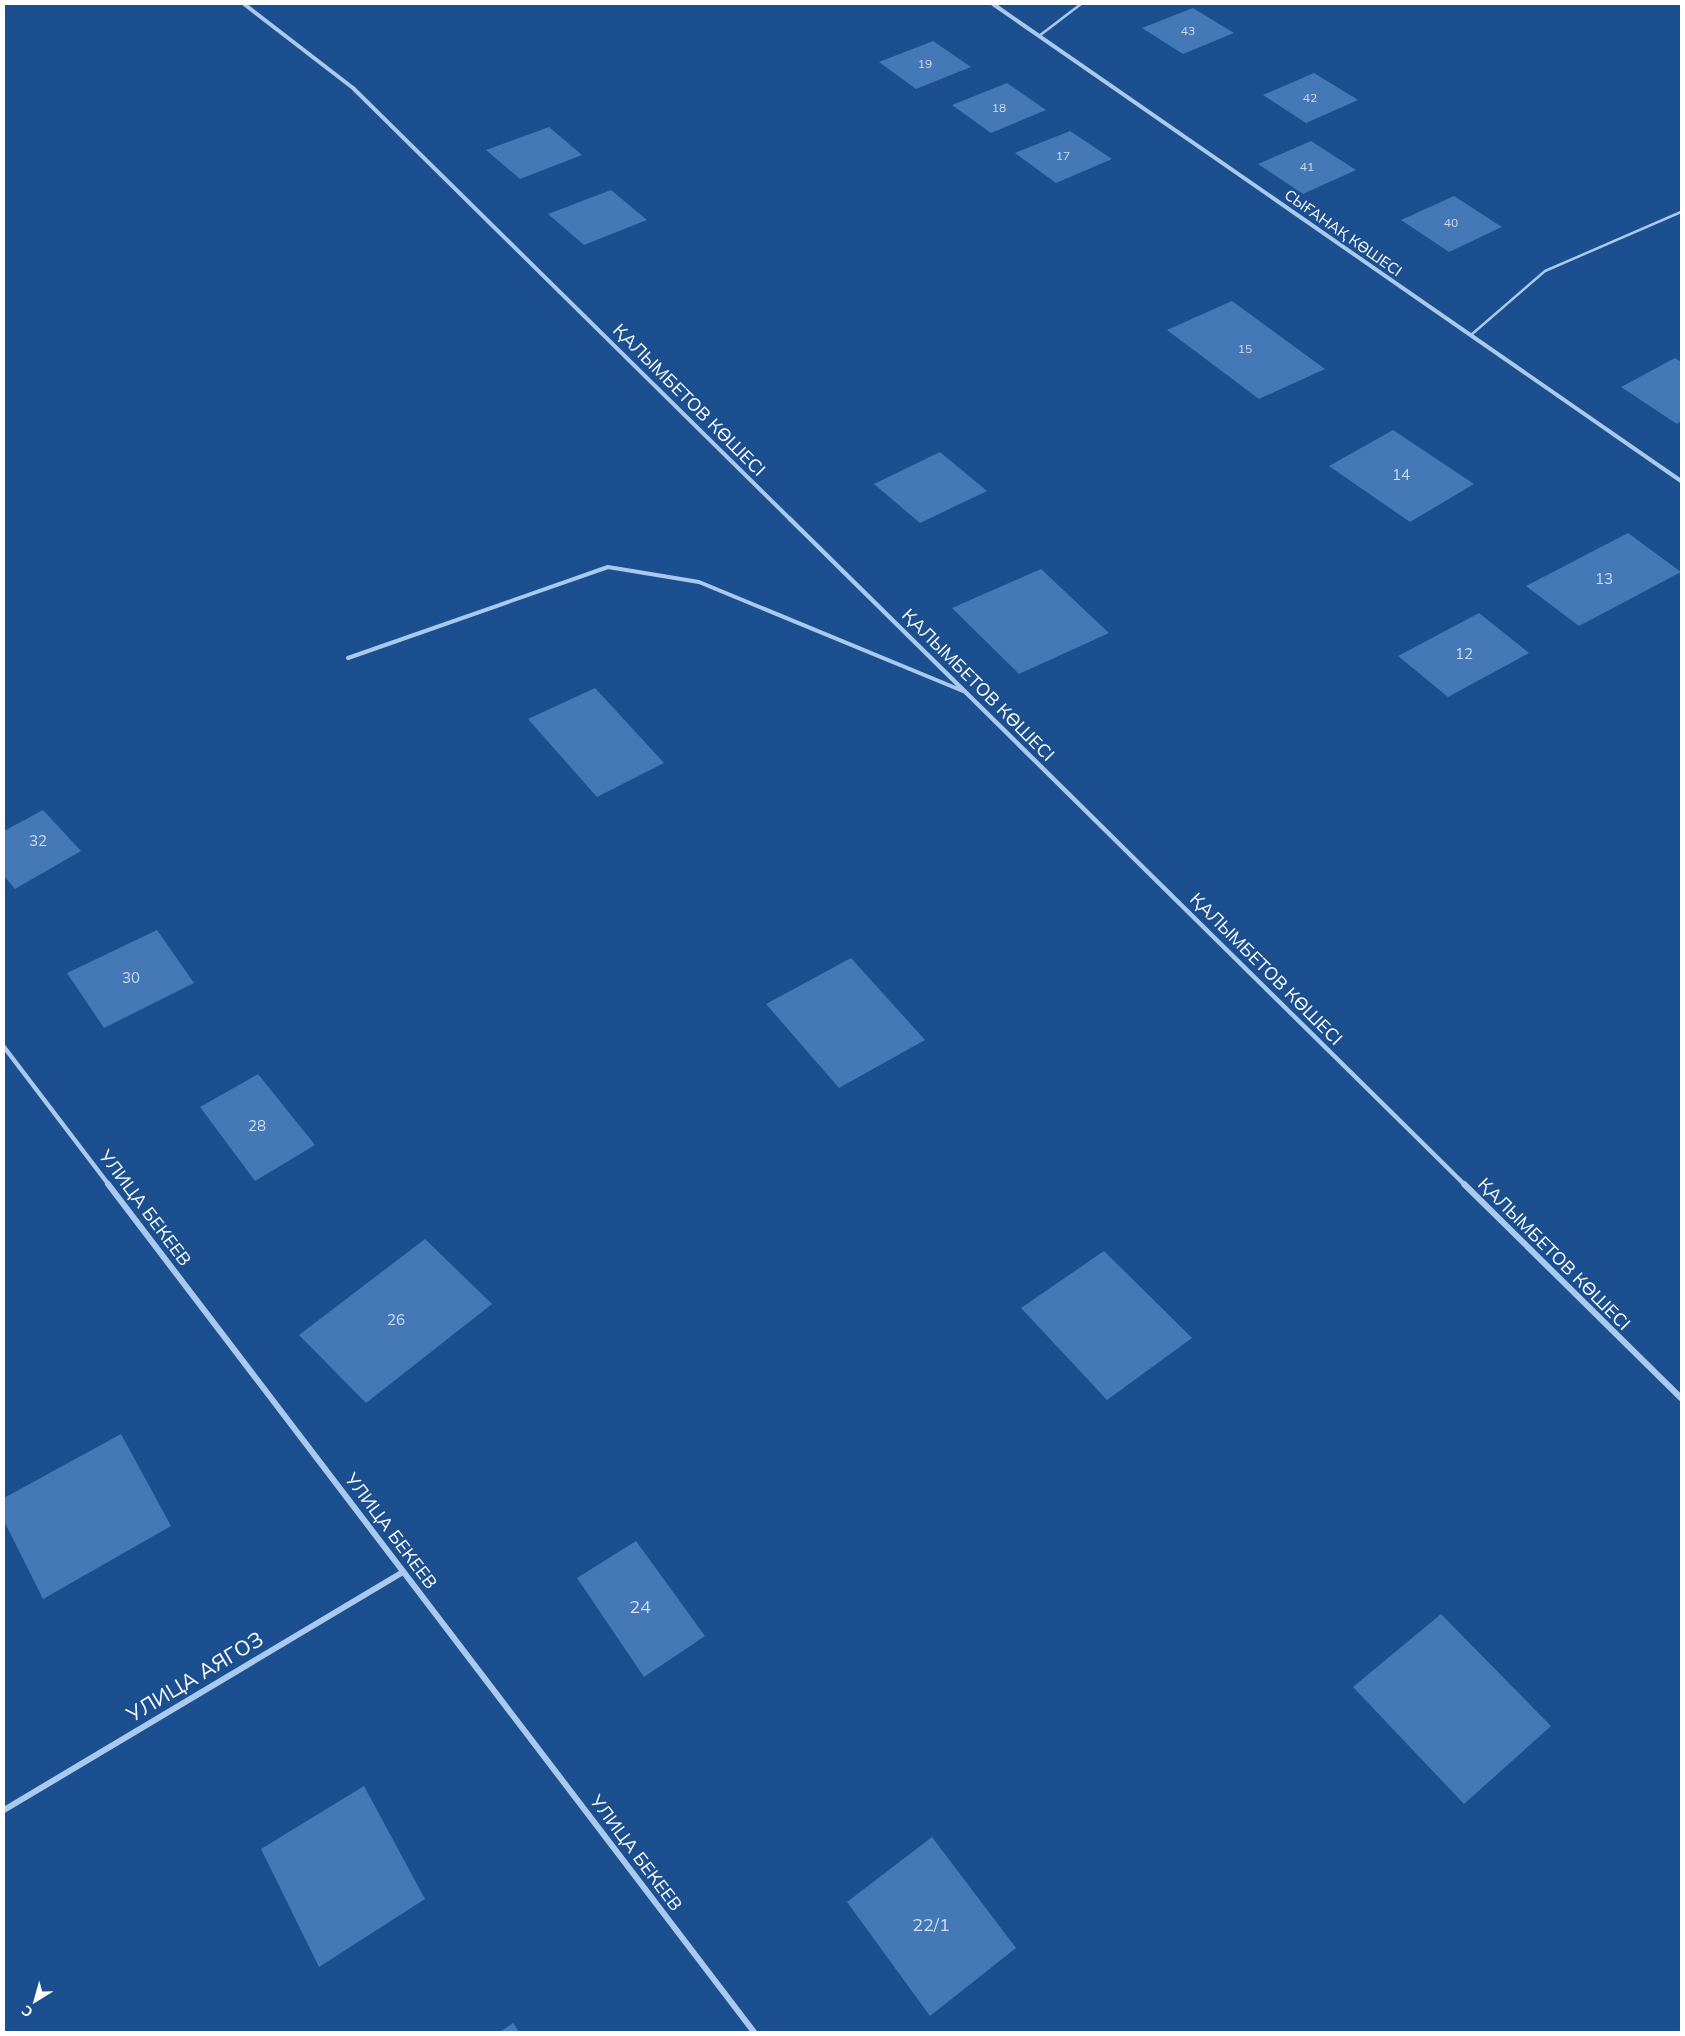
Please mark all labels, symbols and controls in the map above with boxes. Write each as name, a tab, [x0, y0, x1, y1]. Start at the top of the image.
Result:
house number: 43	[1181, 23, 1195, 38]
house number: 19	[918, 56, 932, 71]
house number: 42	[1303, 90, 1317, 105]
house number: 18	[992, 100, 1006, 115]
house number: 17	[1056, 148, 1070, 163]
house number: 41	[1300, 159, 1314, 174]
street label: СЫҒАНАҚ КӨШЕСІ	[1281, 185, 1406, 280]
house number: 40	[1444, 215, 1458, 230]
street label: ҚАЛЫМБЕТОВ КӨШЕСІ	[608, 319, 770, 481]
house number: 15	[1238, 341, 1252, 356]
house number: 14	[1392, 465, 1410, 484]
house number: 13	[1595, 569, 1613, 588]
street label: ҚАЛЫМБЕТОВ КӨШЕСІ	[897, 604, 1059, 766]
house number: 12	[1455, 644, 1473, 663]
house number: 32	[29, 831, 47, 850]
street label: ҚАЛЫМБЕТОВ КӨШЕСІ	[1185, 888, 1347, 1050]
house number: 30	[122, 968, 140, 987]
house number: 28	[248, 1116, 266, 1135]
street label: УЛИЦА БЕКЕЕВ	[94, 1144, 197, 1270]
street label: ҚАЛЫМБЕТОВ КӨШЕСІ	[1473, 1173, 1635, 1335]
house number: 26	[387, 1310, 405, 1329]
street label: УЛИЦА БЕКЕЕВ	[340, 1467, 443, 1593]
house number: 24	[629, 1595, 651, 1618]
street label: УЛИЦА АЯГОЗ	[121, 1625, 267, 1728]
street label: УЛИЦА БЕКЕЕВ	[585, 1789, 688, 1915]
house number: 22/1	[912, 1913, 950, 1936]
north arrow	[10, 1976, 60, 2026]
text: С	[18, 2001, 36, 2021]

